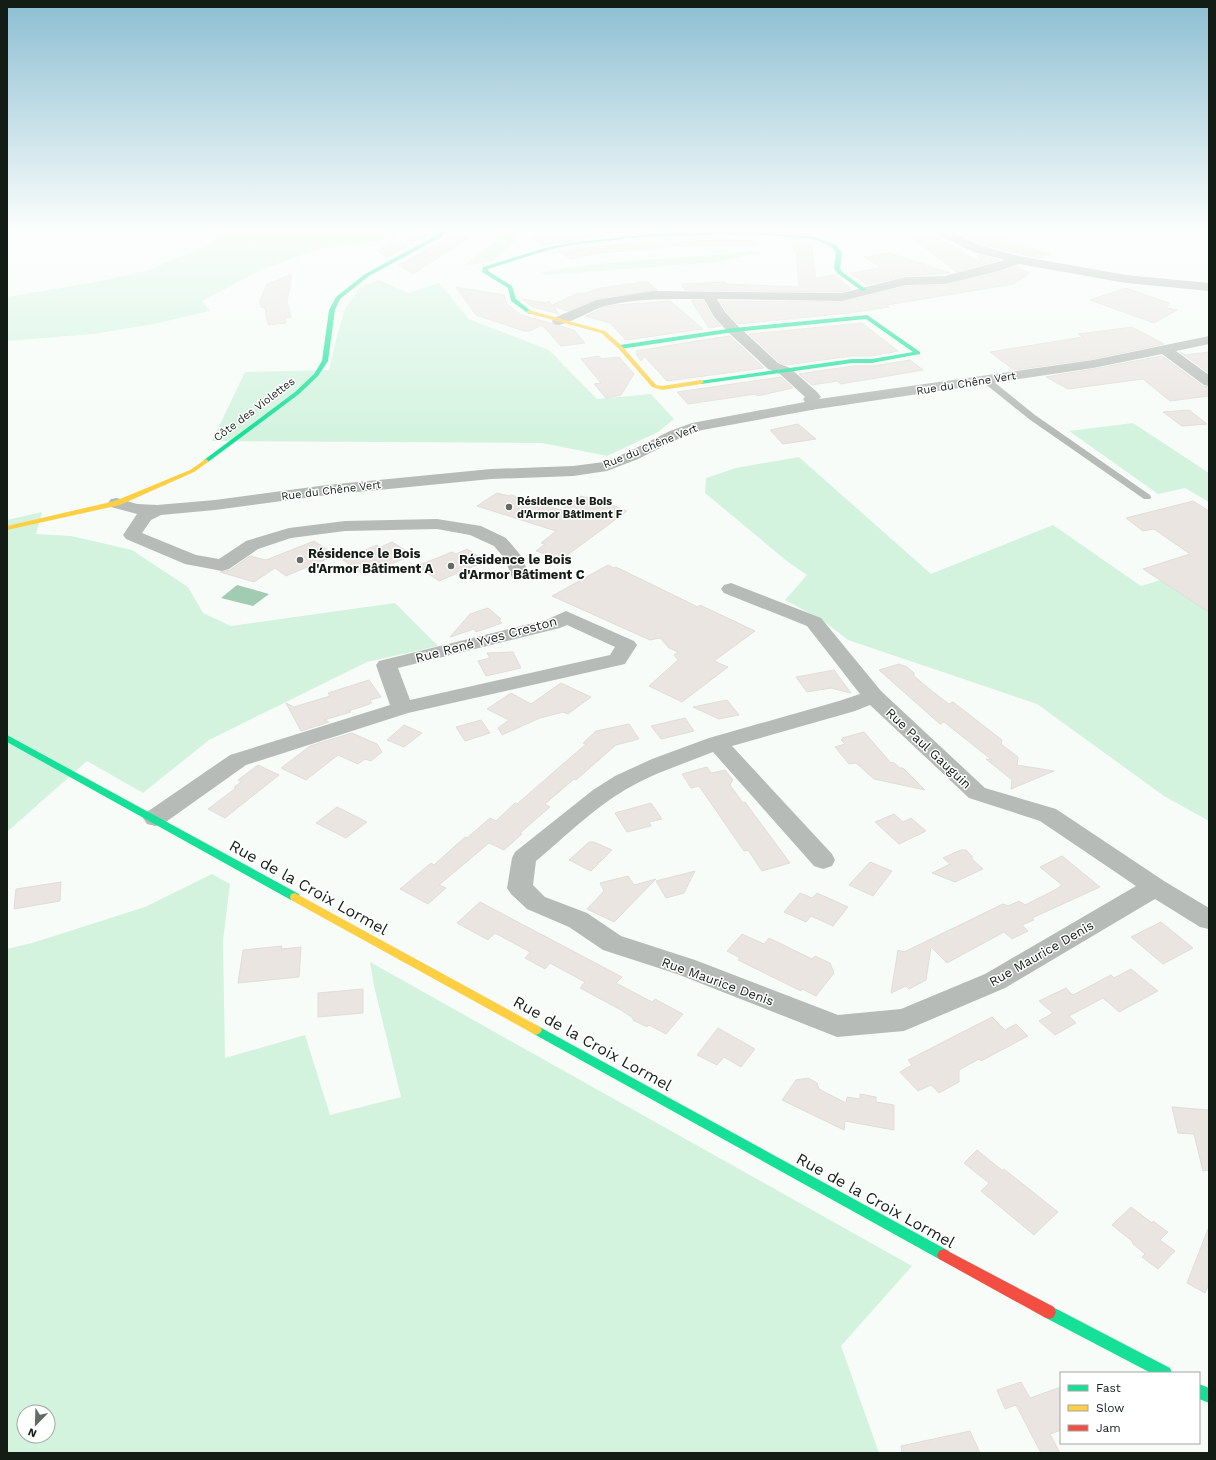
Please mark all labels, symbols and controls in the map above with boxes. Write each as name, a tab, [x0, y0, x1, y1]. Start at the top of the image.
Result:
street label: Rue du Chêne Vert	[915, 369, 1017, 398]
street label: Côte des Violettes	[211, 375, 298, 444]
street label: Rue du Chêne Vert	[601, 421, 700, 471]
street label: Rue du Chêne Vert	[280, 478, 382, 503]
place label: Résidence le Bois d'Armor Bâtiment F	[517, 495, 623, 521]
marker: Résidence le Bois d'Armor Bâtiment F	[504, 502, 514, 512]
place label: Résidence le Bois d'Armor Bâtiment A	[308, 546, 434, 576]
place label: Résidence le Bois d'Armor Bâtiment C	[459, 552, 585, 582]
marker: Résidence le Bois d'Armor Bâtiment A	[295, 555, 305, 565]
marker: Résidence le Bois d'Armor Bâtiment C	[446, 561, 456, 571]
street label: Rue René Yves Creston	[414, 613, 559, 666]
street label: Rue Paul Gauguin	[883, 705, 974, 792]
street label: Rue de la Croix Lormel	[226, 836, 391, 939]
street label: Rue Maurice Denis	[986, 917, 1096, 989]
street label: Rue Maurice Denis	[660, 954, 776, 1009]
street label: Rue de la Croix Lormel	[510, 992, 675, 1095]
street label: Rue de la Croix Lormel	[793, 1149, 958, 1252]
legend	[1060, 1372, 1200, 1444]
text: Fast	[1096, 1381, 1121, 1395]
text: Slow	[1096, 1401, 1124, 1415]
north arrow	[16, 1404, 56, 1444]
text: Jam	[1096, 1421, 1121, 1435]
text: N	[26, 1425, 39, 1440]

